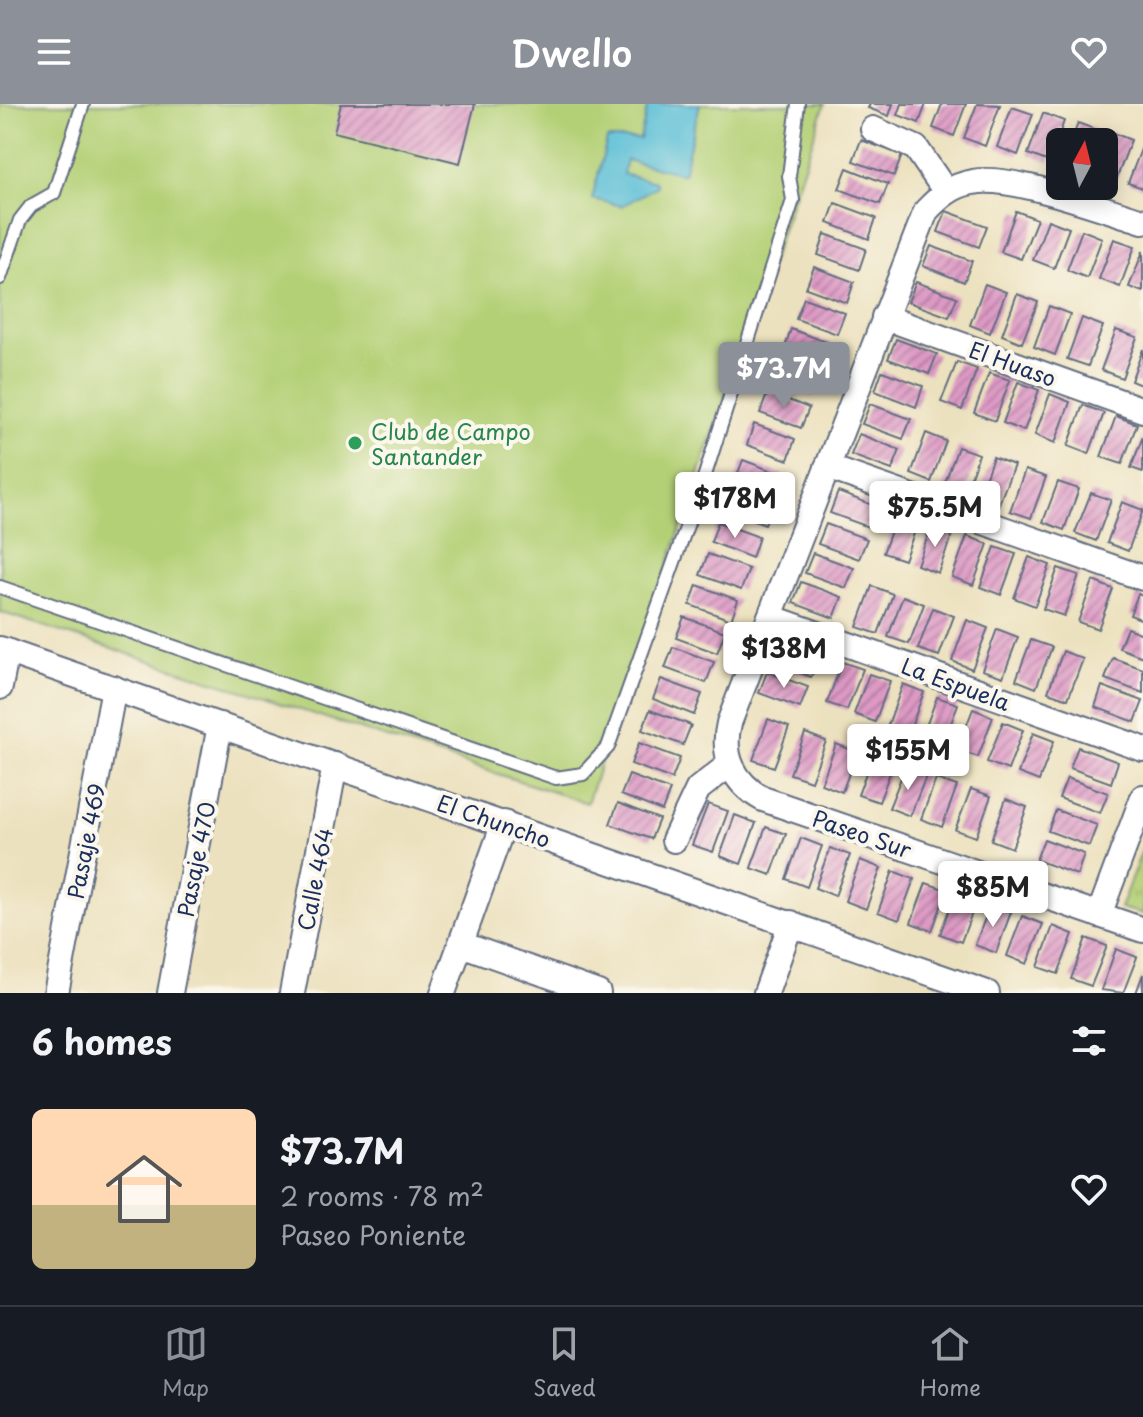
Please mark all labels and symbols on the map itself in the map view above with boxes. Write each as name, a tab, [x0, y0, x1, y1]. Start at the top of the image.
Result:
north arrow	[1046, 128, 1118, 200]
street label: El Huaso	[965, 332, 1061, 394]
pin: $73.7M	[719, 342, 849, 410]
place label: Club de Campo Santander	[371, 414, 531, 472]
marker: Club de Campo Santander	[346, 434, 364, 452]
pin: $178M	[679, 472, 791, 540]
pin: $75.5M	[870, 481, 1000, 549]
pin: $138M	[728, 622, 840, 690]
street label: La Espuela	[897, 648, 1015, 718]
pin: $155M	[852, 724, 964, 792]
street label: Pasaje 469	[58, 780, 112, 902]
street label: El Chuncho	[433, 785, 555, 855]
street label: Pasaje 470	[168, 798, 222, 920]
street label: Paseo Sur	[808, 801, 917, 866]
street label: Calle 464	[288, 825, 340, 933]
pin: $85M	[946, 861, 1040, 929]

